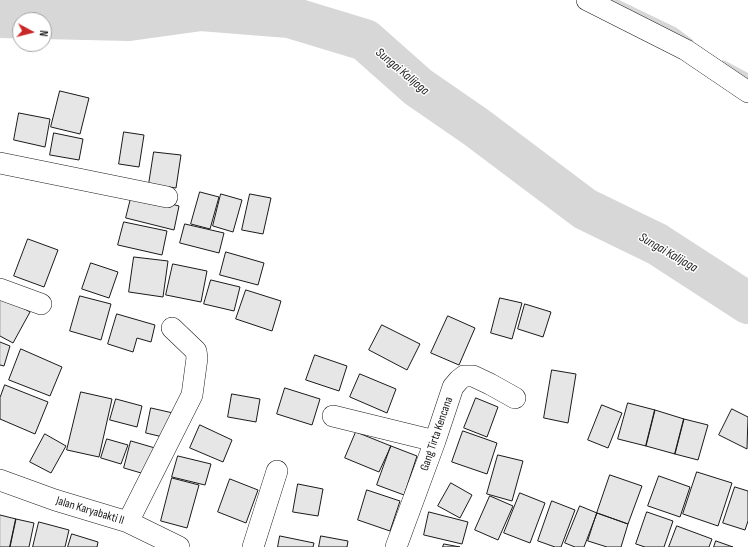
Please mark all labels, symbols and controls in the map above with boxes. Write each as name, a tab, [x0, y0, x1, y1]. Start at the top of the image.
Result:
north arrow	[12, 12, 52, 52]
text: N	[37, 30, 50, 37]
water label: Sungai Kalijaga	[372, 45, 432, 99]
water label: Sungai Kalijaga	[636, 230, 700, 276]
street label: Gang Tirta Kencana	[418, 395, 456, 473]
street label: Jalan Karyabakti II	[54, 494, 126, 528]

